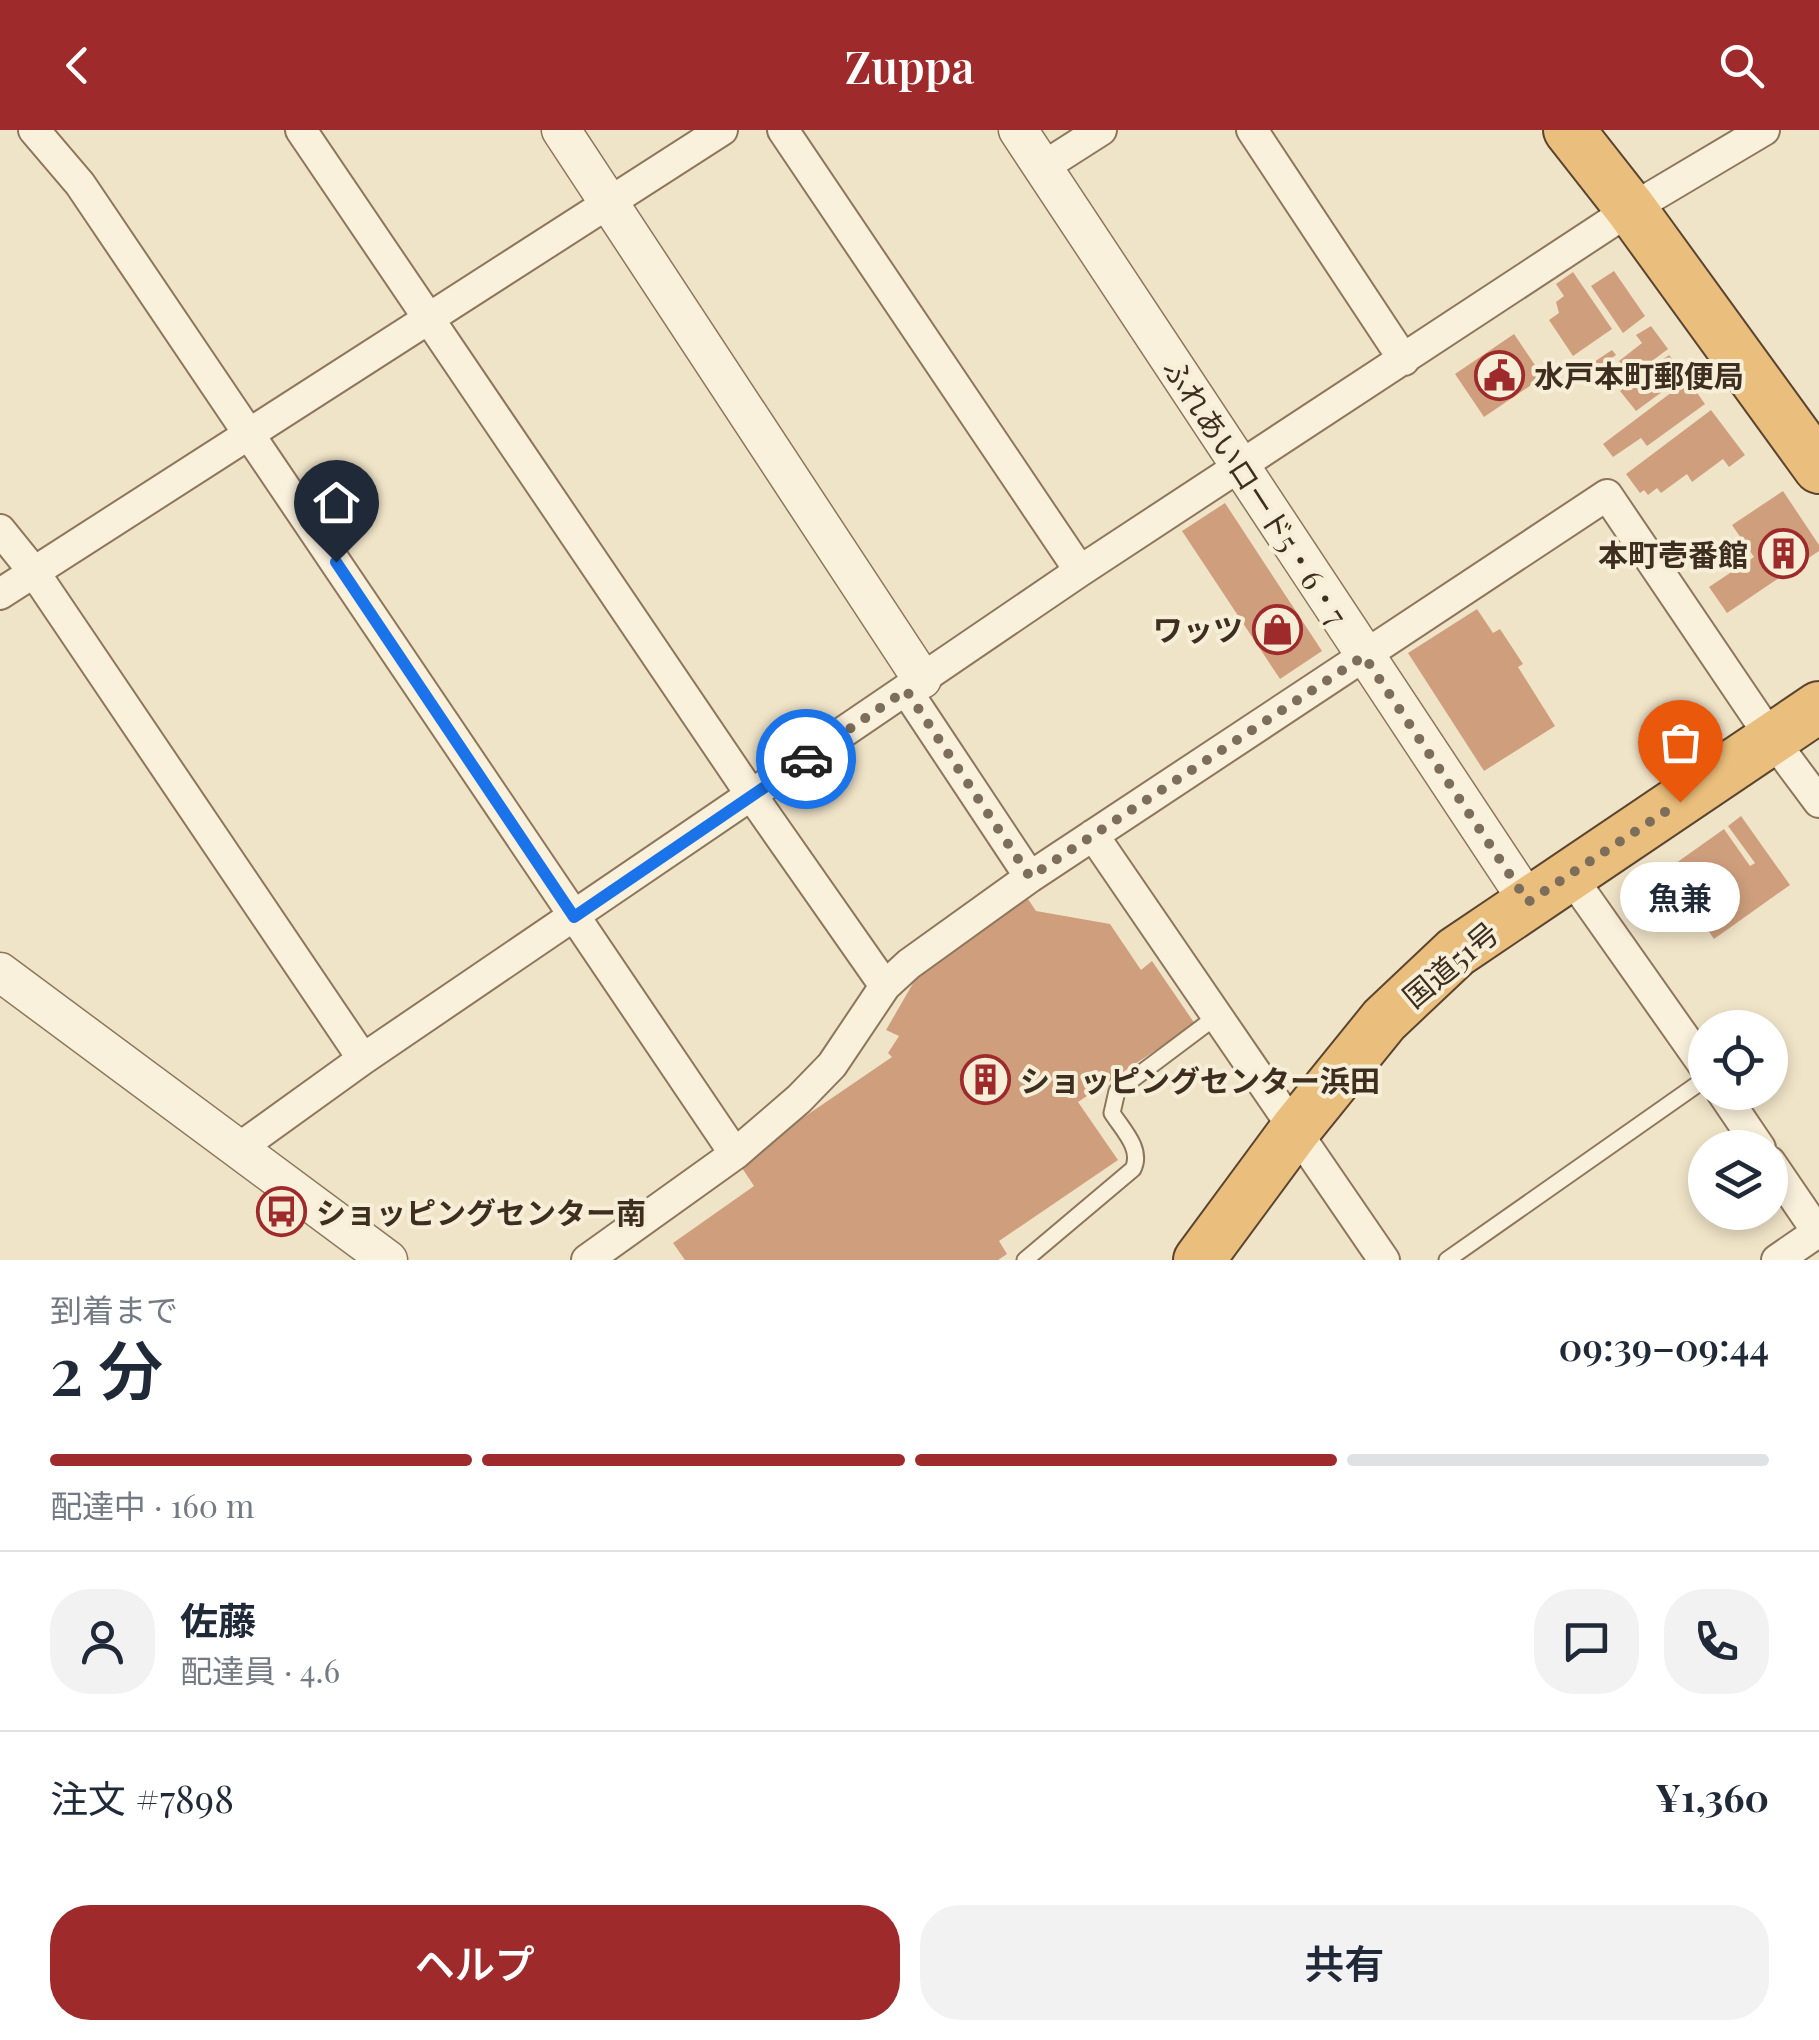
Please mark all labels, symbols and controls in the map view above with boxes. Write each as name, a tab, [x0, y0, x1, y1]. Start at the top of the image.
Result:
text: Zuppa	[845, 35, 974, 95]
icon: back	[50, 38, 105, 93]
icon: search	[1714, 38, 1769, 93]
public building icon: 水戸本町郵便局	[1473, 349, 1525, 401]
street label: ふれあいロード5・6・7	[1155, 350, 1357, 632]
place label: 水戸本町郵便局	[1534, 355, 1744, 395]
pin	[294, 460, 379, 563]
icon: home	[309, 475, 364, 530]
building icon: 本町壱番館	[1757, 528, 1809, 580]
place label: 本町壱番館	[1598, 534, 1748, 574]
shop icon: ワッツ	[1252, 603, 1304, 655]
place label: ワッツ	[1153, 609, 1243, 649]
pin	[1638, 700, 1723, 803]
courier	[756, 709, 856, 809]
icon: bag	[1653, 715, 1708, 770]
icon: car	[779, 732, 834, 787]
callout: 魚兼	[1620, 862, 1740, 932]
text: 魚兼	[1648, 875, 1712, 918]
street label: 国道51号	[1394, 912, 1506, 1016]
map controls	[1688, 1010, 1788, 1230]
button: locate	[1688, 1010, 1788, 1110]
building icon: ショッピングセンター浜田	[959, 1054, 1011, 1106]
place label: ショッピングセンター浜田	[1020, 1060, 1380, 1100]
button: layers	[1688, 1130, 1788, 1230]
bus stop icon: ショッピングセンター南	[255, 1186, 307, 1238]
place label: ショッピングセンター南	[316, 1192, 646, 1232]
text: 到着まで	[50, 1287, 178, 1330]
text: 09:39–09:44	[1559, 1320, 1769, 1371]
text: 2 分	[50, 1325, 163, 1411]
text: 配達中 · 160 m	[50, 1483, 254, 1526]
button: person	[50, 1589, 155, 1694]
button: chat	[1534, 1589, 1639, 1694]
button: phone	[1664, 1589, 1769, 1694]
text: 佐藤	[180, 1594, 256, 1645]
text: 配達員 · 4.6	[180, 1648, 340, 1691]
text: ¥1,360	[1655, 1771, 1769, 1822]
text: 注文 #7898	[50, 1772, 234, 1823]
button: ヘルプ	[50, 1905, 900, 2020]
button: 共有	[920, 1905, 1769, 2020]

